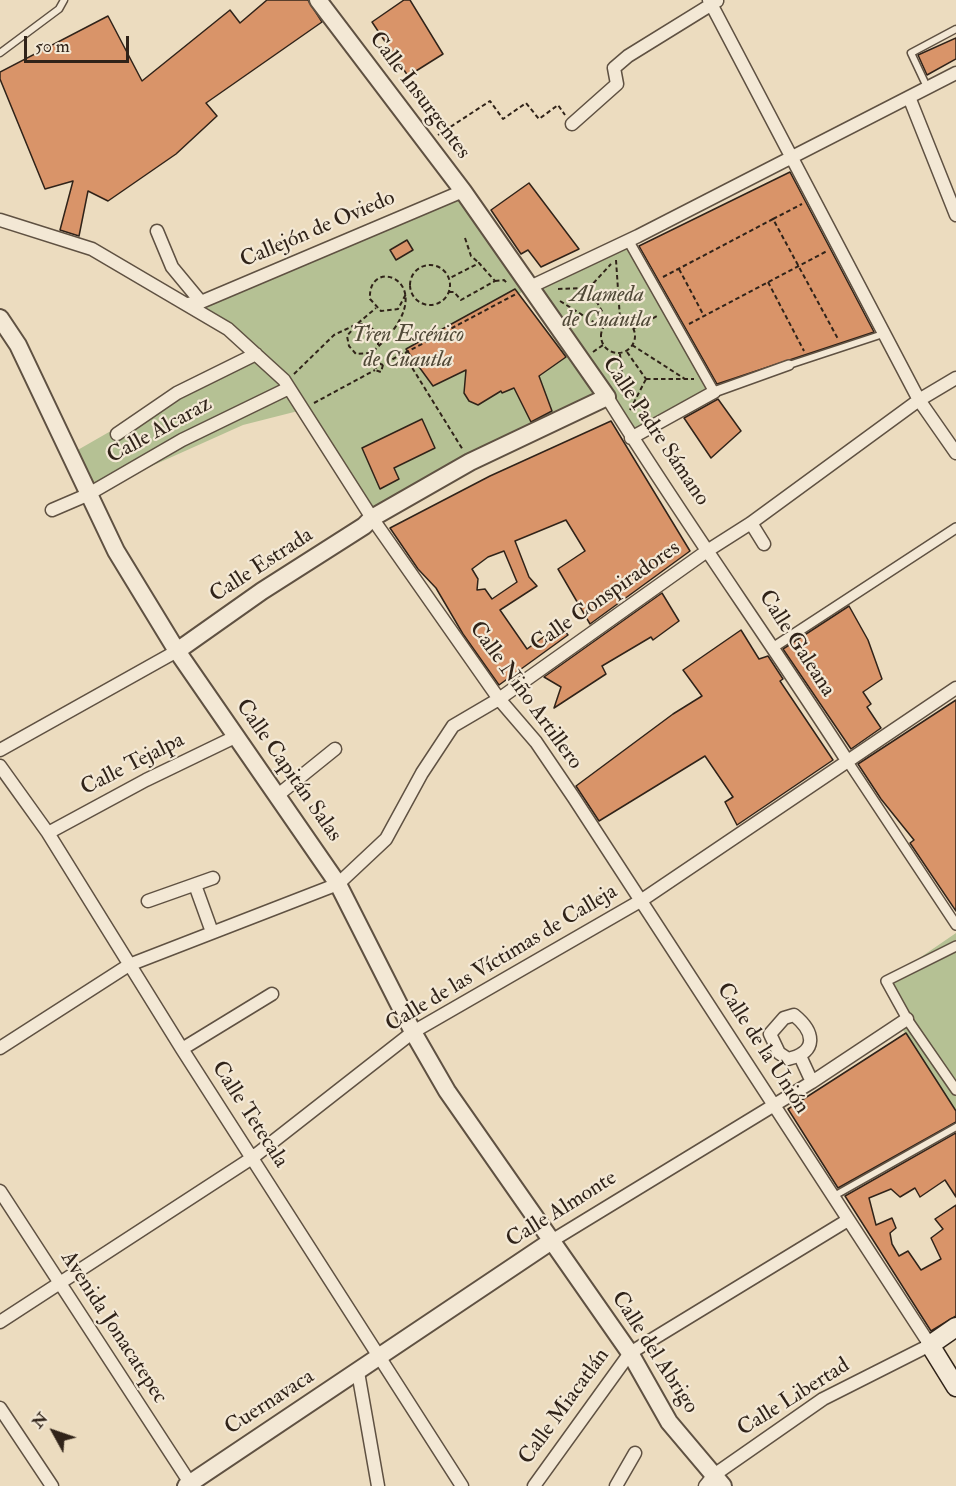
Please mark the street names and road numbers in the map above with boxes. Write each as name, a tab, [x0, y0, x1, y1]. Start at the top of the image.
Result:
street label: Calle Insurgentes	[363, 27, 475, 165]
street label: Callejón de Oviedo	[237, 186, 399, 274]
street label: Calle Padre Sámano	[596, 353, 714, 511]
street label: Calle Alcaraz	[103, 391, 217, 471]
street label: Calle Estrada	[205, 523, 319, 609]
street label: Calle Conspiradores	[526, 536, 686, 658]
street label: Calle Galeana	[752, 586, 840, 702]
street label: Calle Niño Artillero	[463, 617, 587, 775]
street label: Calle Capitán Salas	[229, 695, 347, 847]
street label: Calle Tejalpa	[77, 728, 189, 802]
street label: Calle de las Víctimas de Calleja	[381, 879, 623, 1039]
street label: Calle de la Unión	[710, 979, 814, 1119]
street label: Calle Tetecala	[205, 1057, 293, 1173]
street label: Calle Almonte	[502, 1166, 622, 1254]
street label: Avenida Jonacatepec	[54, 1247, 172, 1409]
street label: Calle del Abrigo	[605, 1287, 703, 1419]
street label: Calle Miacatlán	[514, 1344, 616, 1470]
street label: Calle Libertad	[733, 1353, 855, 1443]
street label: Cuernavaca	[220, 1364, 320, 1442]

